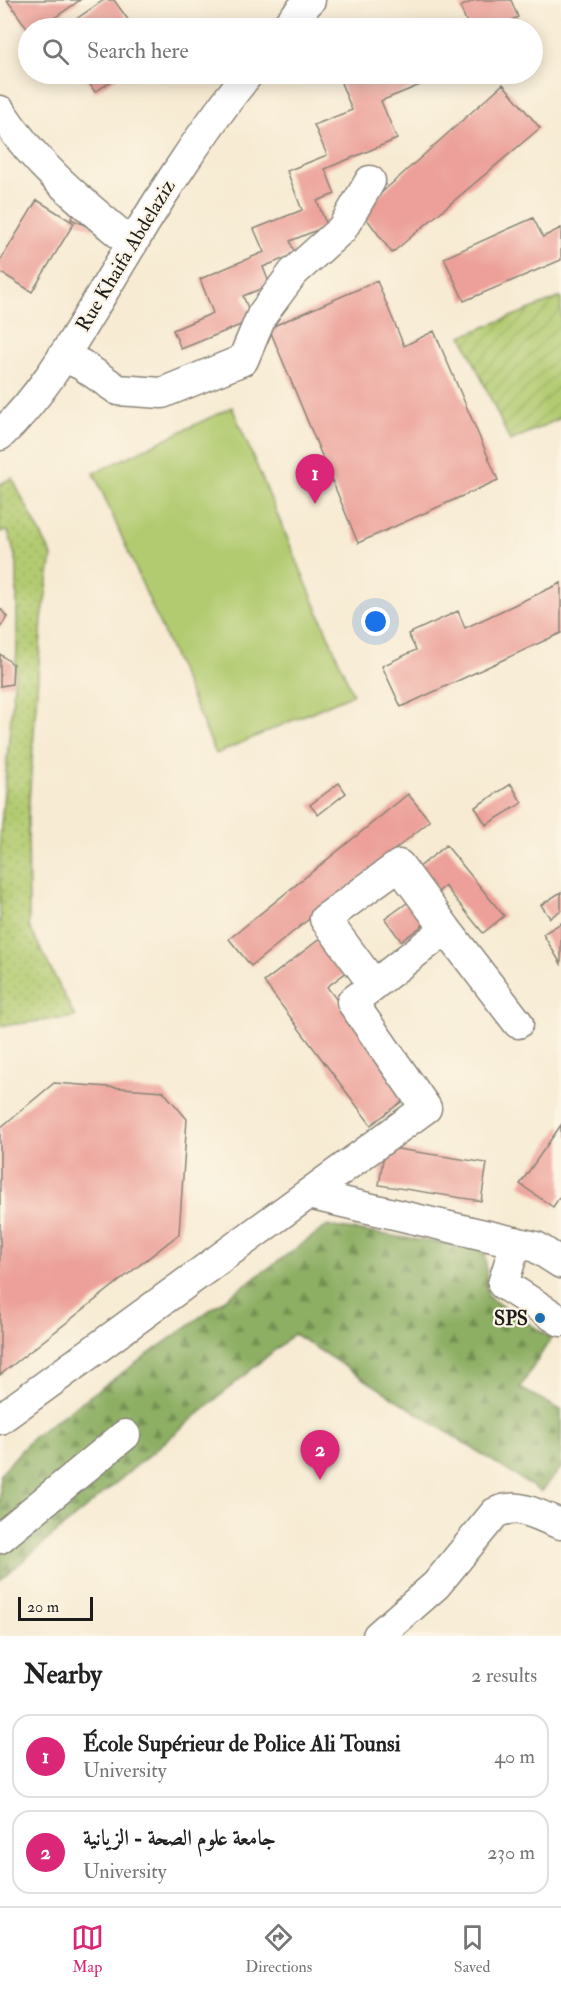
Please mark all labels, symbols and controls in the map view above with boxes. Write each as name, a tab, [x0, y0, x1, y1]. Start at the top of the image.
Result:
search box	[18, 18, 543, 84]
icon: search	[39, 35, 72, 68]
text: Search here	[87, 37, 189, 65]
street label: Rue Khaifa Abdelaziz	[70, 175, 181, 336]
pin: 1	[296, 454, 334, 504]
your location	[361, 607, 390, 636]
place label: SPS	[494, 1306, 528, 1331]
marker: SPS	[533, 1311, 547, 1325]
pin: 2	[300, 1430, 340, 1480]
scale bar	[18, 1594, 93, 1622]
text: 20 m	[27, 1597, 59, 1617]
text: Nearby	[24, 1659, 102, 1691]
text: 2 results	[471, 1663, 537, 1688]
text: École Supérieur de Police Ali Tounsi	[83, 1730, 401, 1758]
text: 1	[42, 1744, 49, 1769]
text: 40 m	[494, 1744, 535, 1769]
text: University	[83, 1758, 166, 1783]
text: جامعة علوم الصحة - الزيانية	[83, 1824, 276, 1852]
text: 2	[40, 1840, 51, 1865]
text: 230 m	[487, 1840, 535, 1865]
text: University	[83, 1859, 166, 1884]
tab: Map	[71, 1921, 104, 1977]
tab: Directions	[245, 1921, 312, 1977]
tab: Saved	[454, 1921, 490, 1977]

